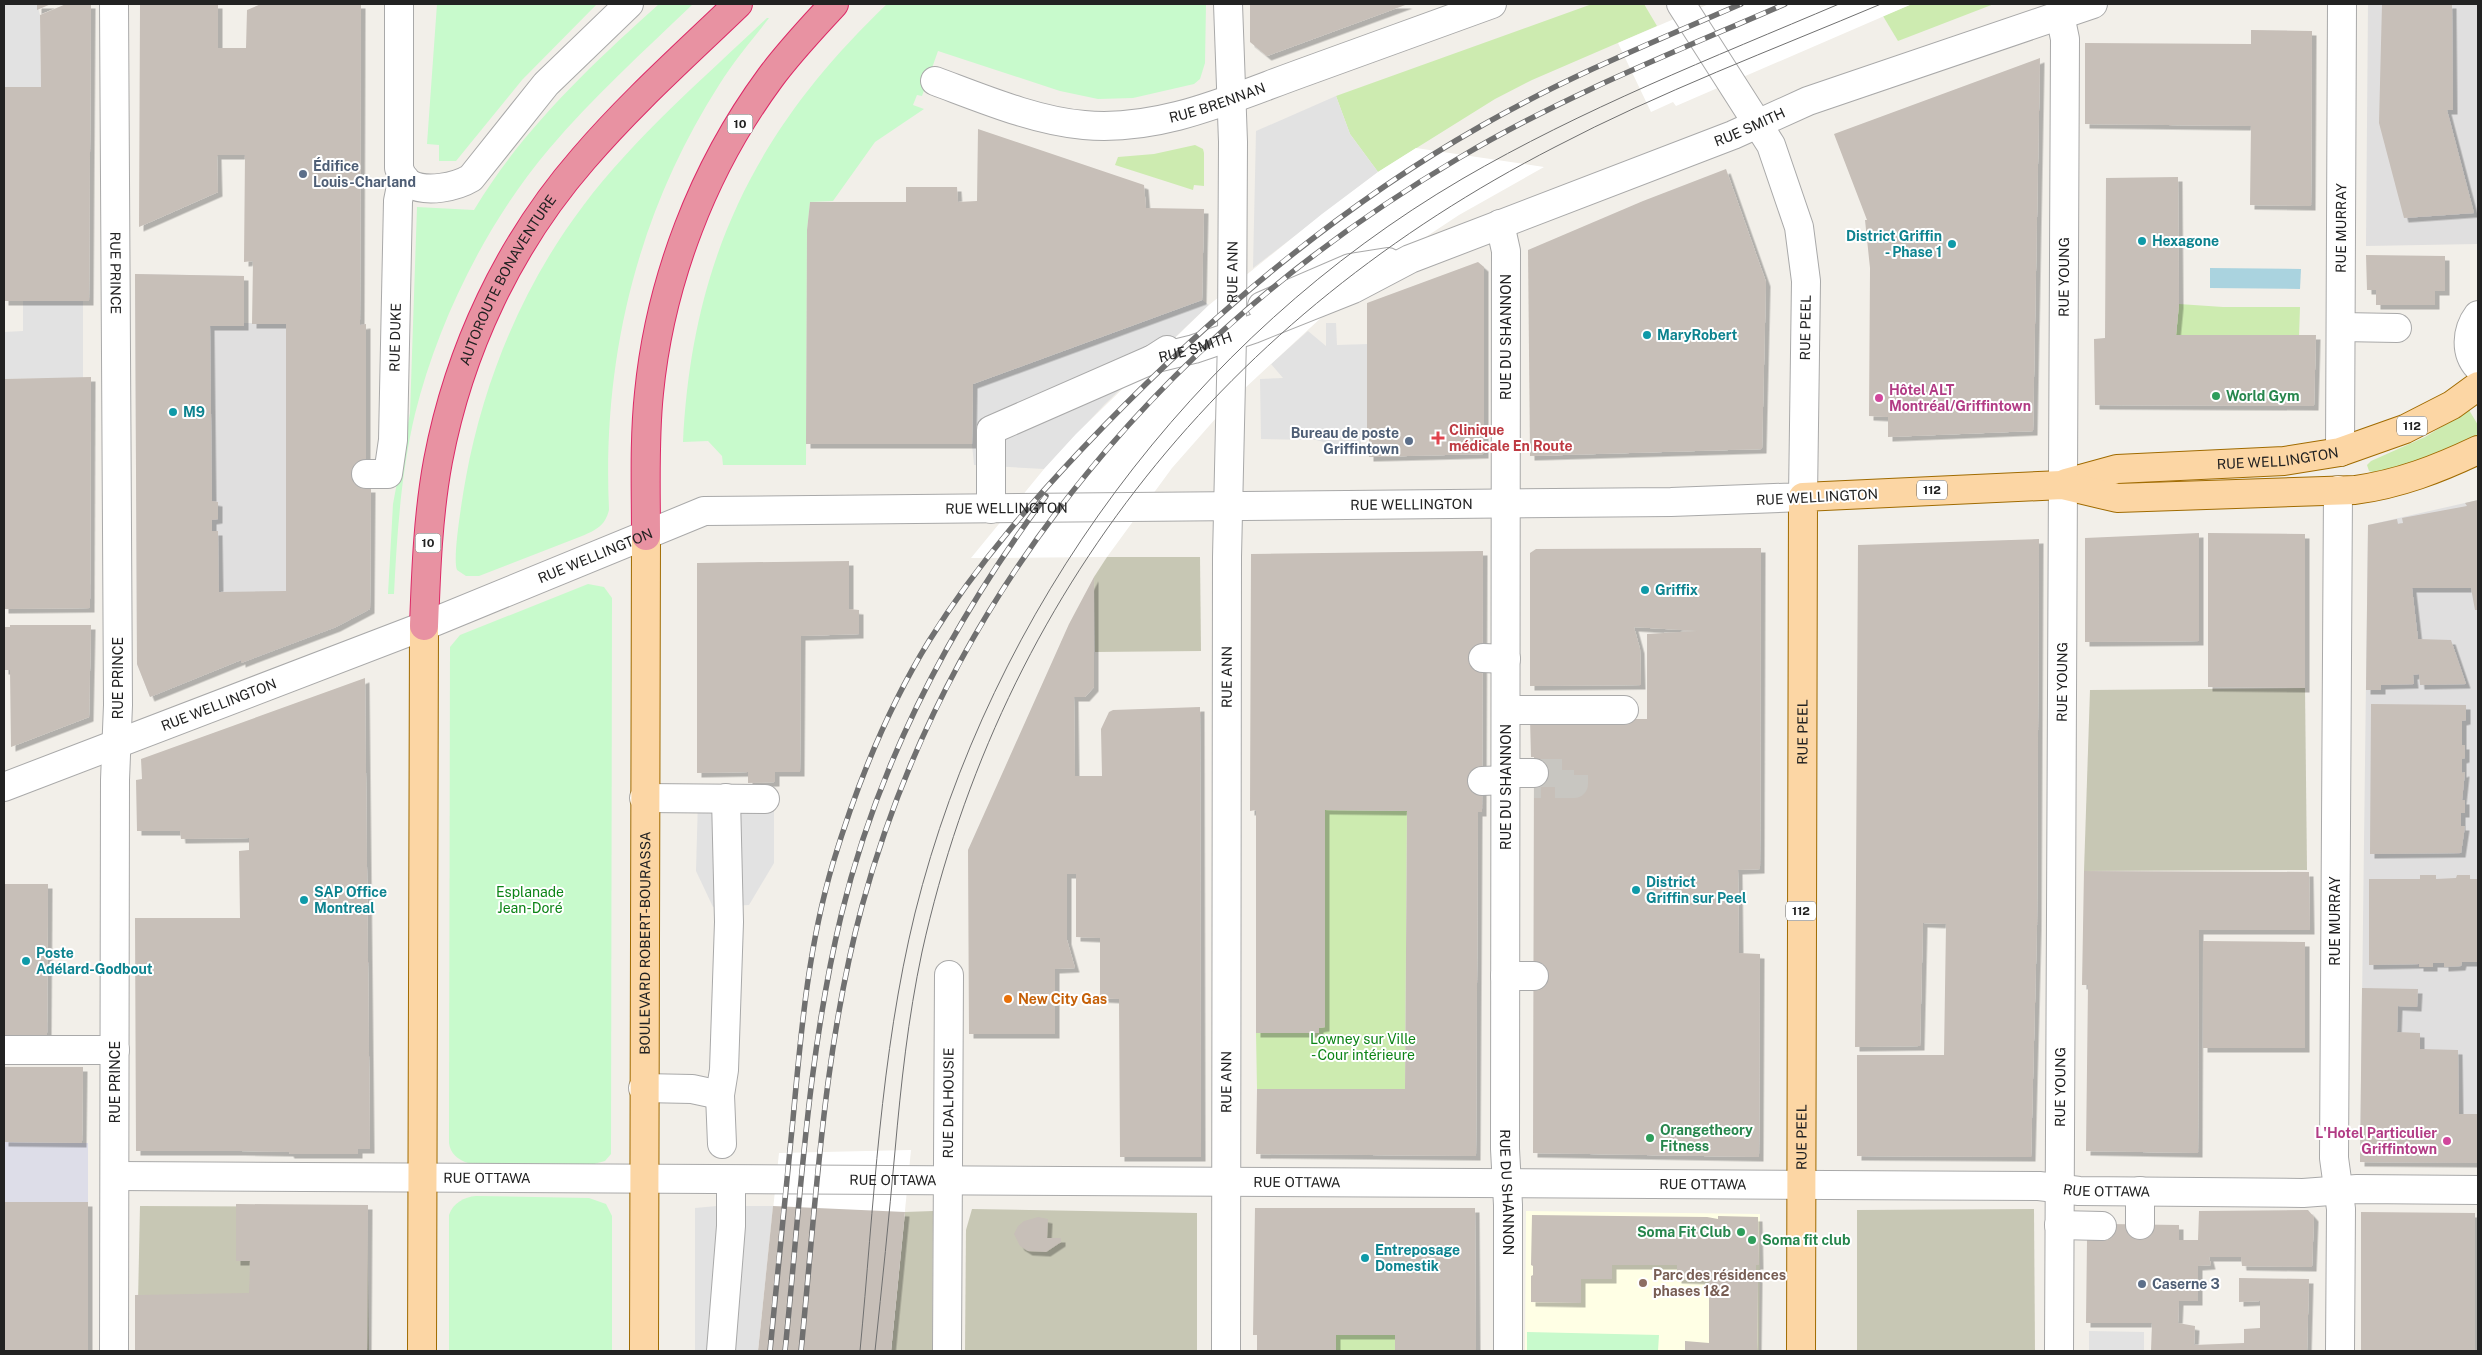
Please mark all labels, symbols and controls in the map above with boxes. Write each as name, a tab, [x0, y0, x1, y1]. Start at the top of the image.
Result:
street label: RUE BRENNAN	[1167, 79, 1268, 126]
street label: RUE SMITH	[1712, 104, 1788, 149]
road number: 10	[728, 115, 752, 134]
place label: Édifice Louis-Charland	[313, 157, 416, 190]
marker: Édifice Louis-Charland	[297, 168, 309, 180]
street label: RUE MURRAY	[2333, 183, 2349, 273]
street label: AUTOROUTE BONAVENTURE	[456, 192, 559, 367]
place label: District Griffin - Phase 1	[1846, 228, 1942, 260]
street label: RUE PRINCE	[107, 232, 124, 314]
place label: Hexagone	[2152, 233, 2219, 249]
marker: Hexagone	[2136, 235, 2148, 247]
street label: RUE YOUNG	[2056, 237, 2072, 317]
marker: District Griffin - Phase 1	[1946, 238, 1958, 250]
street label: RUE ANN	[1224, 241, 1240, 303]
street label: RUE DU SHANNON	[1498, 274, 1514, 400]
street label: RUE PEEL	[1797, 295, 1814, 361]
street label: RUE DUKE	[386, 303, 404, 372]
place label: MaryRobert	[1657, 327, 1737, 343]
street label: RUE SMITH	[1157, 329, 1234, 365]
marker: MaryRobert	[1641, 329, 1653, 341]
place label: Hôtel ALT Montréal/Griffintown	[1889, 382, 2031, 414]
place label: World Gym	[2226, 388, 2300, 404]
marker: World Gym	[2210, 390, 2222, 402]
marker: Hôtel ALT Montréal/Griffintown	[1873, 392, 1885, 404]
place label: M9	[183, 404, 205, 420]
marker: M9	[167, 406, 179, 418]
road number: 112	[2397, 416, 2427, 436]
place label: Clinique médicale En Route	[1449, 422, 1573, 454]
place label: Bureau de poste Griffintown	[1291, 425, 1399, 457]
marker: Clinique médicale En Route	[1431, 431, 1445, 445]
marker: Bureau de poste Griffintown	[1403, 435, 1415, 447]
street label: RUE WELLINGTON	[2216, 444, 2340, 472]
road number: 112	[1917, 480, 1947, 500]
street label: RUE WELLINGTON	[1755, 486, 1879, 508]
street label: RUE WELLINGTON	[1350, 496, 1473, 513]
street label: RUE WELLINGTON	[945, 500, 1068, 517]
street label: RUE WELLINGTON	[536, 525, 655, 586]
road number: 10	[416, 534, 440, 552]
place label: Griffix	[1655, 582, 1698, 598]
marker: Griffix	[1639, 584, 1651, 596]
street label: RUE PRINCE	[110, 637, 126, 719]
street label: RUE YOUNG	[2054, 642, 2070, 722]
street label: RUE ANN	[1219, 646, 1235, 708]
street label: RUE WELLINGTON	[159, 675, 279, 734]
street label: RUE PEEL	[1794, 699, 1811, 765]
street label: RUE DU SHANNON	[1498, 724, 1514, 850]
street label: BOULEVARD ROBERT-BOURASSA	[637, 831, 653, 1055]
place label: District Griffin sur Peel	[1646, 874, 1747, 906]
street label: RUE MURRAY	[2327, 876, 2343, 966]
place label: SAP Office Montreal	[314, 884, 387, 916]
park label: Esplanade Jean-Doré	[496, 884, 564, 916]
marker: District Griffin sur Peel	[1630, 884, 1642, 896]
marker: SAP Office Montreal	[298, 894, 310, 906]
road number: 112	[1786, 901, 1816, 920]
place label: Poste Adélard-Godbout	[36, 945, 153, 977]
marker: Poste Adélard-Godbout	[20, 955, 32, 967]
place label: New City Gas	[1018, 991, 1107, 1007]
marker: New City Gas	[1002, 993, 1014, 1005]
park label: Lowney sur Ville - Cour intérieure	[1310, 1031, 1416, 1063]
street label: RUE PRINCE	[107, 1041, 123, 1123]
street label: RUE DALHOUSIE	[940, 1047, 957, 1159]
street label: RUE YOUNG	[2052, 1047, 2068, 1127]
street label: RUE ANN	[1218, 1051, 1234, 1113]
street label: RUE PEEL	[1793, 1104, 1810, 1170]
place label: Orangetheory Fitness	[1660, 1122, 1753, 1154]
place label: L'Hotel Particulier Griffintown	[2315, 1125, 2437, 1157]
street label: RUE DU SHANNON	[1497, 1129, 1516, 1255]
marker: Orangetheory Fitness	[1644, 1132, 1656, 1144]
marker: L'Hotel Particulier Griffintown	[2441, 1135, 2453, 1147]
street label: RUE OTTAWA	[443, 1170, 531, 1186]
street label: RUE OTTAWA	[849, 1172, 937, 1188]
street label: RUE OTTAWA	[1253, 1174, 1341, 1190]
street label: RUE OTTAWA	[1659, 1176, 1747, 1192]
street label: RUE OTTAWA	[2062, 1181, 2150, 1200]
place label: Soma Fit Club	[1637, 1224, 1731, 1240]
marker: Soma Fit Club	[1735, 1226, 1747, 1238]
place label: Soma fit club	[1762, 1232, 1850, 1248]
marker: Soma fit club	[1746, 1234, 1758, 1246]
place label: Entreposage Domestik	[1375, 1242, 1460, 1274]
marker: Entreposage Domestik	[1359, 1252, 1371, 1264]
place label: Parc des résidences phases 1&2	[1653, 1267, 1786, 1299]
place label: Caserne 3	[2152, 1276, 2220, 1292]
marker: Parc des résidences phases 1&2	[1637, 1277, 1649, 1289]
marker: Caserne 3	[2136, 1278, 2148, 1290]

